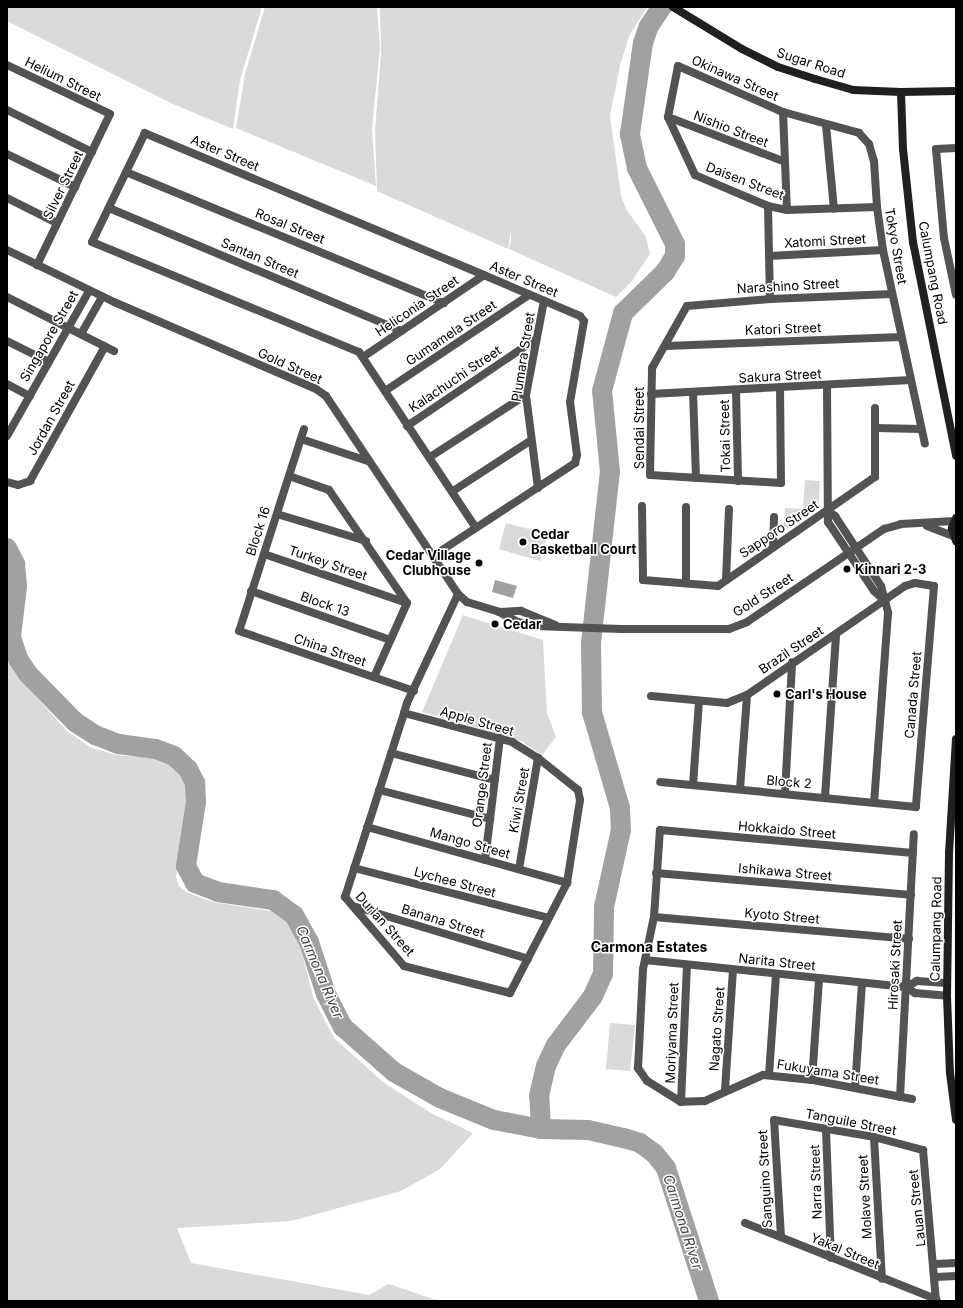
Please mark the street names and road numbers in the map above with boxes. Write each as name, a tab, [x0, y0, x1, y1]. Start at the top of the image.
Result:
street label: Sugar Road	[775, 45, 847, 81]
street label: Okinawa Street	[689, 52, 781, 104]
street label: Helium Street	[22, 54, 104, 104]
street label: Nishio Street	[691, 108, 771, 150]
street label: Aster Street	[188, 132, 262, 174]
street label: Silver Street	[40, 148, 86, 222]
street label: Daisen Street	[704, 159, 786, 203]
street label: Rosal Street	[253, 205, 327, 247]
street label: Tokyo Street	[882, 206, 910, 286]
street label: Calumpang Road	[915, 220, 951, 326]
street label: Xatomi Street	[784, 231, 866, 251]
street label: Santan Street	[219, 235, 301, 281]
street label: Aster Street	[487, 258, 561, 300]
street label: Heliconia Street	[372, 272, 462, 340]
street label: Narashino Street	[736, 276, 840, 296]
street label: Singapore Street	[17, 288, 81, 384]
street label: Gumamela Street	[403, 297, 499, 369]
street label: Plumara Street	[508, 311, 538, 403]
street label: Katori Street	[744, 320, 822, 338]
street label: Kalachuchi Street	[406, 342, 504, 416]
street label: Gold Street	[255, 345, 325, 387]
street label: Sakura Street	[738, 366, 822, 386]
street label: Jordan Street	[24, 378, 78, 458]
street label: Sendai Street	[631, 387, 647, 469]
street label: Tokai Street	[717, 399, 733, 473]
street label: Sapporo Street	[736, 497, 822, 561]
street label: Block 16	[243, 504, 273, 558]
street label: Turkey Street	[287, 542, 369, 584]
street label: Gold Street	[730, 570, 796, 620]
street label: Block 13	[298, 588, 352, 620]
street label: Brazil Street	[756, 623, 826, 677]
street label: China Street	[292, 630, 368, 670]
street label: Canada Street	[901, 651, 925, 739]
street label: Apple Street	[438, 703, 516, 739]
street label: Orange Street	[469, 742, 495, 828]
street label: Kiwi Street	[506, 766, 532, 834]
street label: Block 2	[766, 772, 812, 792]
street label: Hokkaido Street	[737, 818, 837, 842]
street label: Mango Street	[428, 824, 512, 862]
street label: Ishikawa Street	[738, 860, 832, 884]
street label: Lychee Street	[412, 864, 498, 900]
street label: Calumpang Road	[927, 876, 945, 982]
street label: Durian Street	[352, 889, 418, 959]
street label: Banana Street	[400, 901, 486, 941]
street label: Kyoto Street	[744, 905, 820, 927]
street label: Hirosaki Street	[885, 920, 905, 1010]
street label: Narita Street	[738, 950, 816, 974]
street label: Moriyama Street	[662, 982, 682, 1084]
street label: Nagato Street	[706, 986, 728, 1072]
street label: Fukuyama Street	[776, 1056, 880, 1088]
street label: Tanguile Street	[804, 1106, 898, 1138]
street label: Sanguino Street	[755, 1130, 775, 1228]
street label: Narra Street	[807, 1144, 825, 1220]
street label: Molave Street	[855, 1154, 875, 1240]
street label: Lauan Street	[905, 1169, 929, 1247]
street label: Yakal Street	[808, 1230, 882, 1272]

